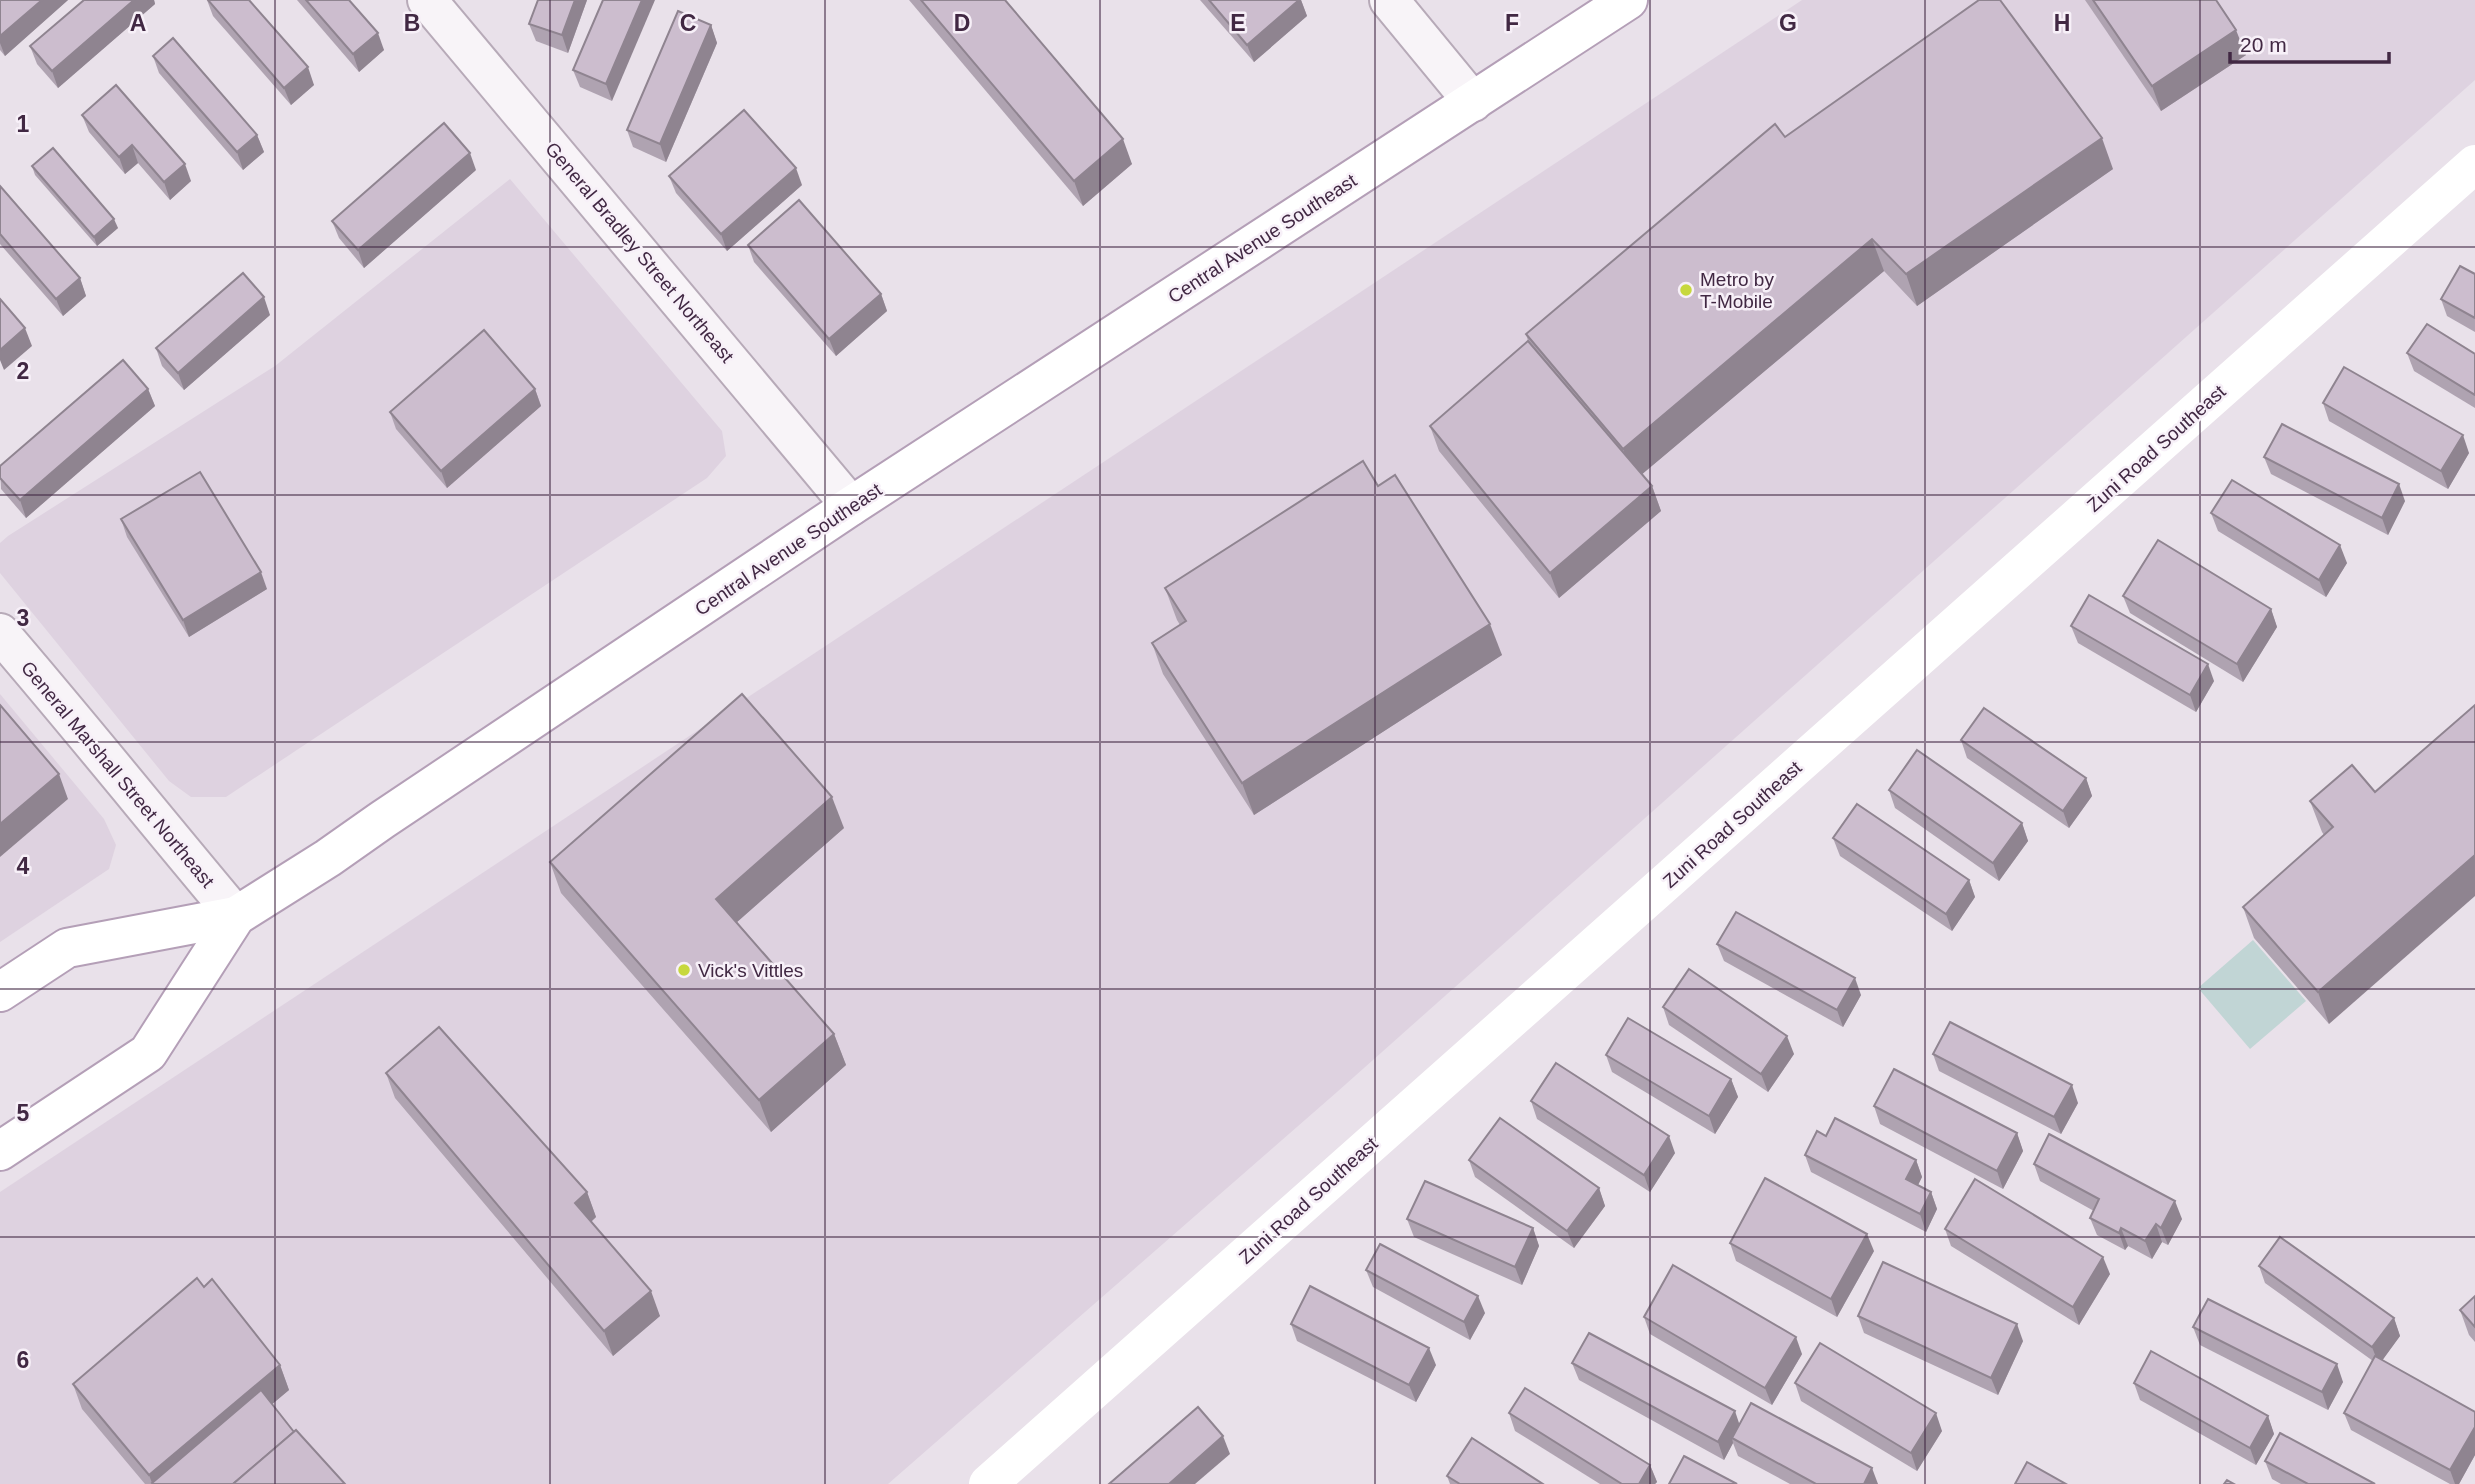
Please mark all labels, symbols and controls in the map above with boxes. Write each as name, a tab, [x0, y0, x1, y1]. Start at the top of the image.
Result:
text: A	[130, 10, 146, 36]
text: B	[404, 10, 420, 36]
text: C	[680, 10, 696, 36]
text: D	[954, 10, 970, 36]
text: E	[1230, 10, 1246, 36]
text: F	[1505, 10, 1519, 36]
text: G	[1779, 10, 1797, 36]
text: H	[2054, 10, 2070, 36]
scale bar	[2230, 21, 2389, 65]
text: 20 m	[2240, 33, 2287, 56]
text: 1	[17, 111, 30, 137]
street label: General Bradley Street Northeast	[541, 138, 738, 367]
street label: Central Avenue Southeast	[1164, 169, 1361, 307]
place label: Metro by T-Mobile	[1700, 269, 1774, 312]
marker: Metro by T-Mobile	[1678, 282, 1694, 298]
text: 2	[17, 358, 29, 384]
street label: Zuni Road Southeast	[2083, 380, 2230, 516]
street label: Central Avenue Southeast	[691, 479, 886, 620]
text: 3	[17, 605, 29, 631]
street label: General Marshall Street Northeast	[17, 657, 219, 892]
street label: Zuni Road Southeast	[1659, 756, 1806, 892]
text: 4	[17, 853, 30, 879]
place label: Vick's Vittles	[698, 960, 803, 981]
marker: Vick's Vittles	[676, 962, 692, 978]
text: 5	[17, 1100, 30, 1126]
street label: Zuni Road Southeast	[1235, 1132, 1382, 1268]
text: 6	[17, 1347, 29, 1373]

